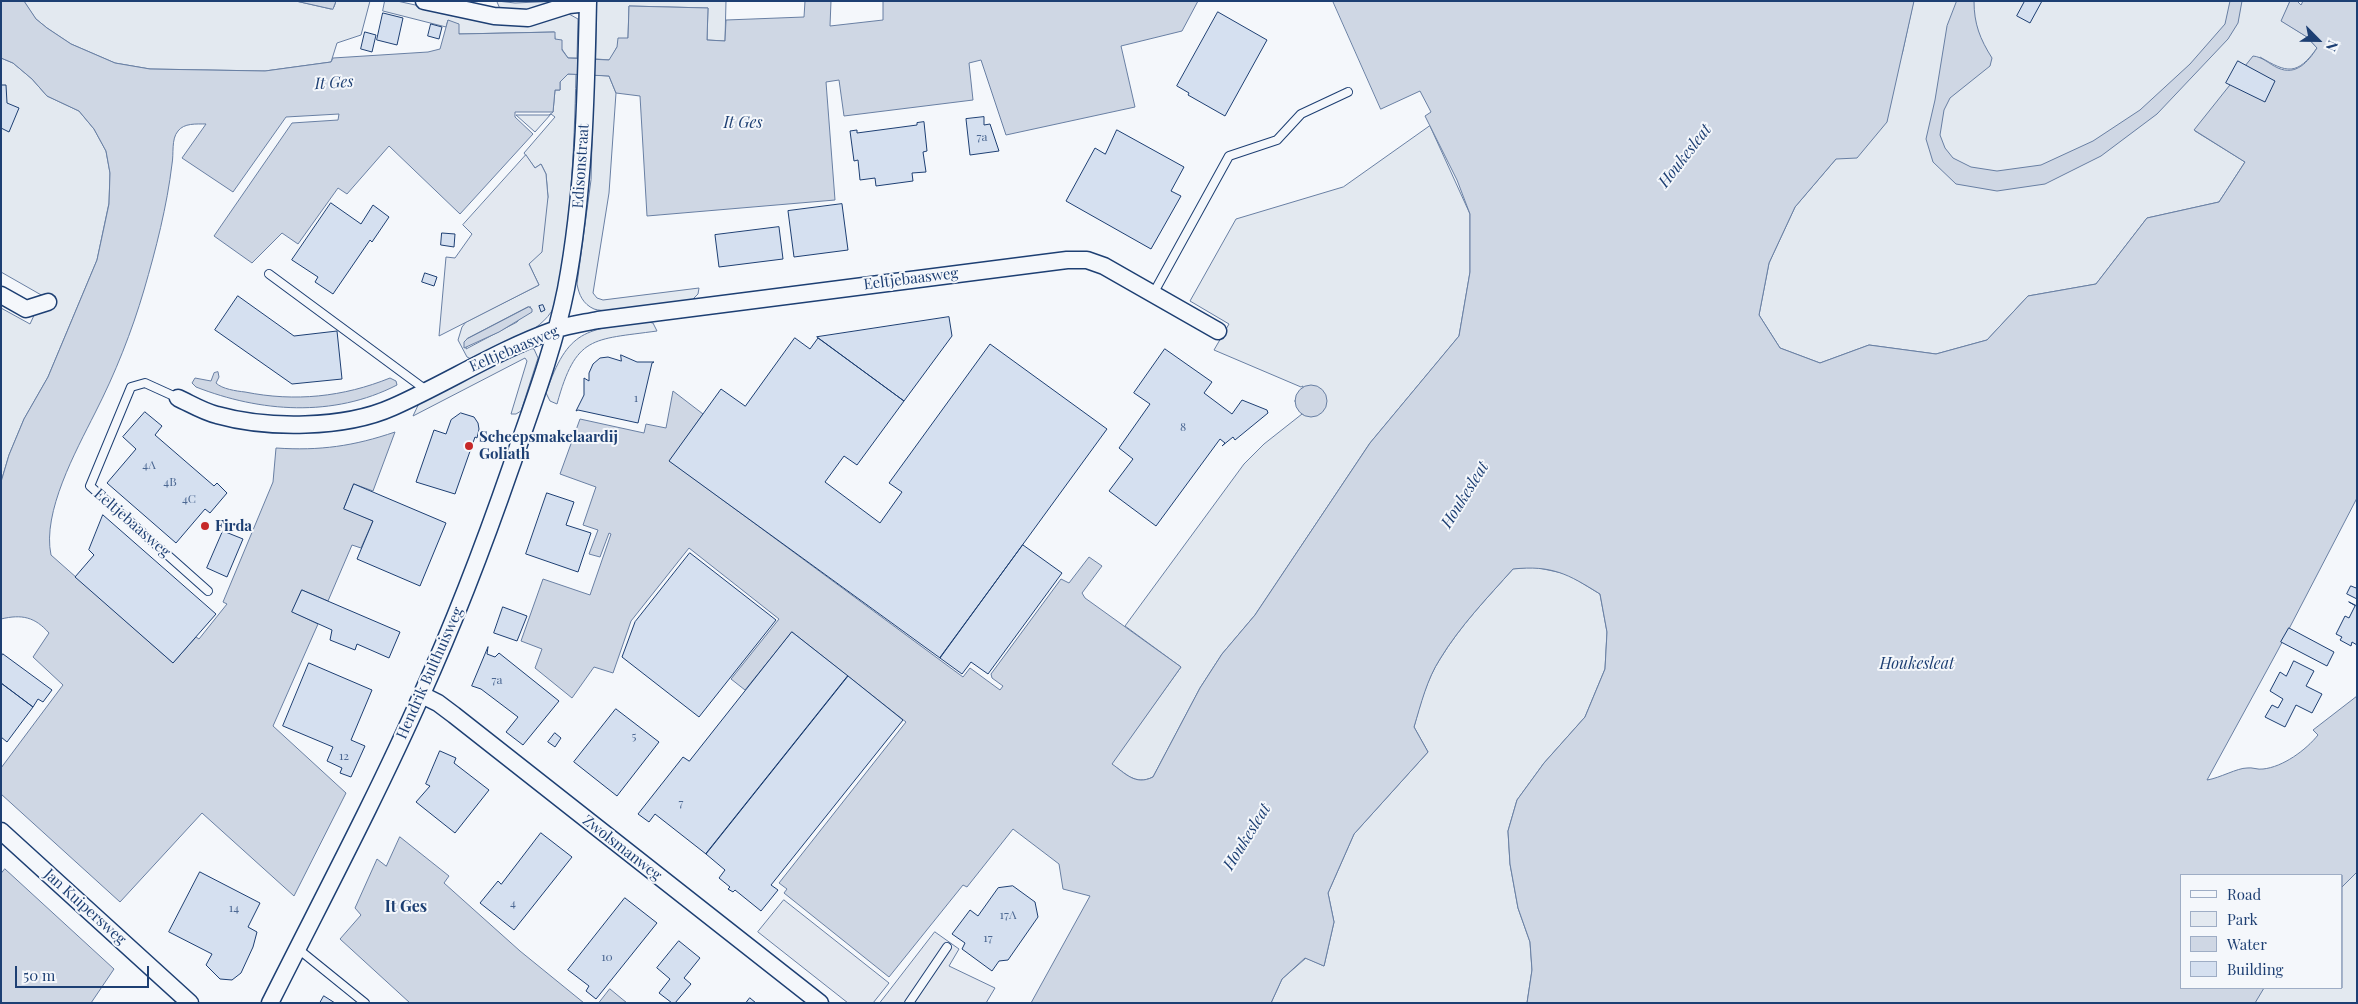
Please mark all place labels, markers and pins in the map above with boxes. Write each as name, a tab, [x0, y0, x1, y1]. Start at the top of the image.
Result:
place label: Scheepsmakelaardij Goliath	[479, 428, 618, 463]
marker: Scheepsmakelaardij Goliath	[463, 440, 475, 452]
place label: Firda	[215, 517, 252, 535]
marker: Firda	[199, 520, 211, 532]

